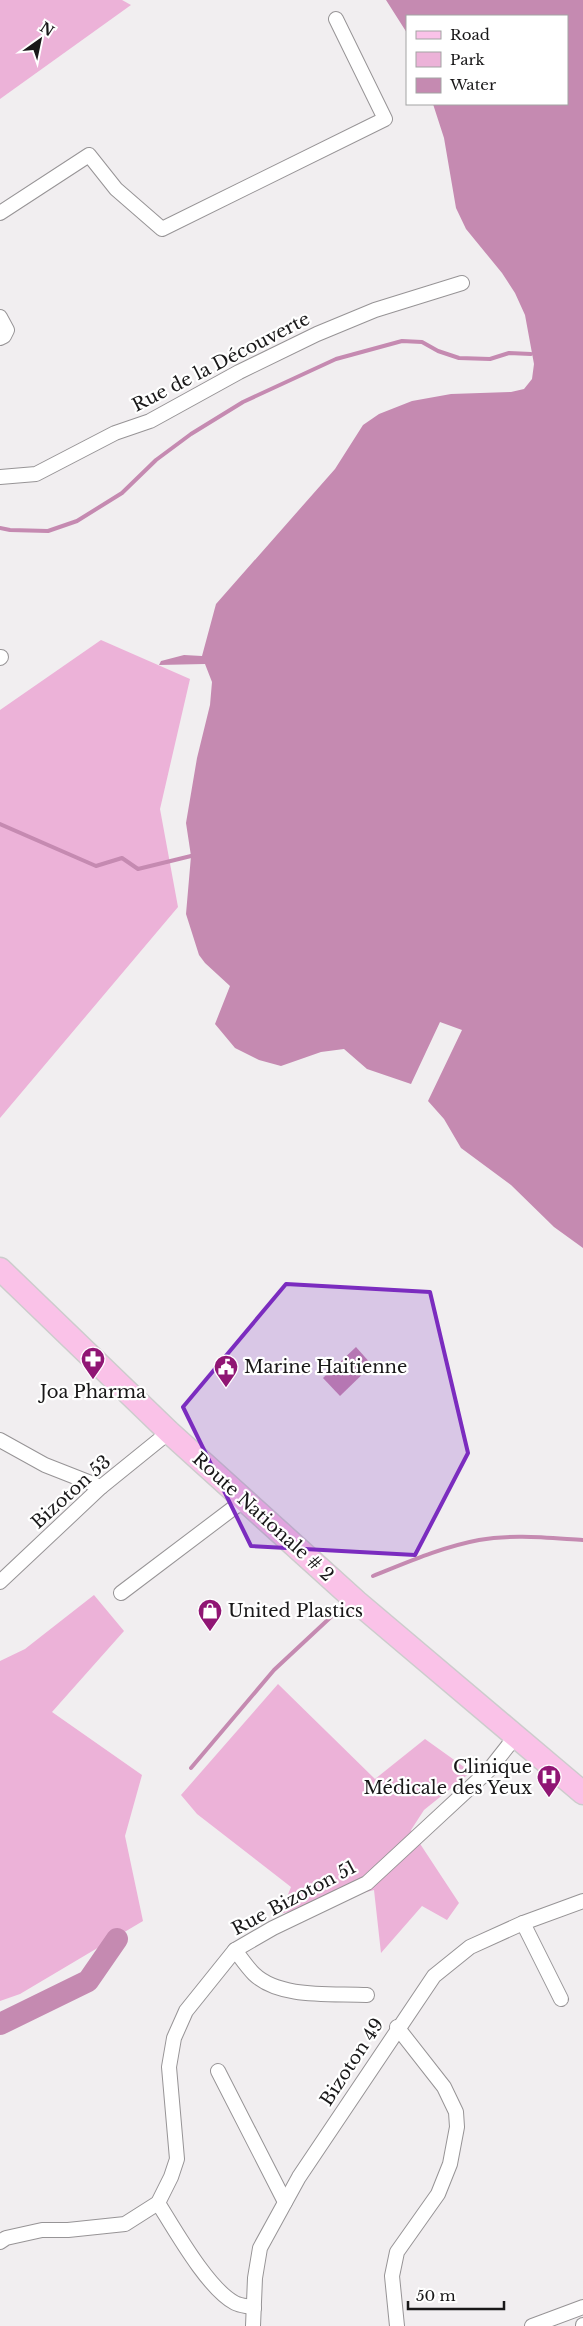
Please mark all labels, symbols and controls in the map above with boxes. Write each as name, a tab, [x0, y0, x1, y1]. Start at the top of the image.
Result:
north arrow	[15, 15, 65, 65]
legend	[406, 15, 568, 105]
text: N	[37, 18, 58, 40]
text: Road	[450, 25, 490, 44]
text: Park	[450, 50, 486, 69]
text: Water	[449, 75, 497, 94]
street label: Rue de la Découverte	[128, 308, 314, 416]
pharmacy icon: Joa Pharma	[80, 1346, 106, 1380]
public building icon: Marine Haitienne	[213, 1354, 239, 1388]
place label: Marine Haitienne	[244, 1356, 407, 1378]
place label: Joa Pharma	[38, 1381, 146, 1403]
street label: Route Nationale # 2	[188, 1448, 338, 1586]
street label: Bizoton 53	[27, 1451, 115, 1533]
shop icon: United Plastics	[197, 1598, 223, 1632]
place label: United Plastics	[228, 1600, 363, 1622]
place label: Clinique Médicale des Yeux	[363, 1756, 532, 1799]
hospital icon: Clinique Médicale des Yeux	[536, 1764, 562, 1798]
street label: Rue Bizoton 51	[228, 1856, 360, 1940]
street label: Bizoton 49	[316, 2014, 388, 2110]
scale bar	[408, 2278, 504, 2310]
text: 50 m	[416, 2286, 456, 2305]

